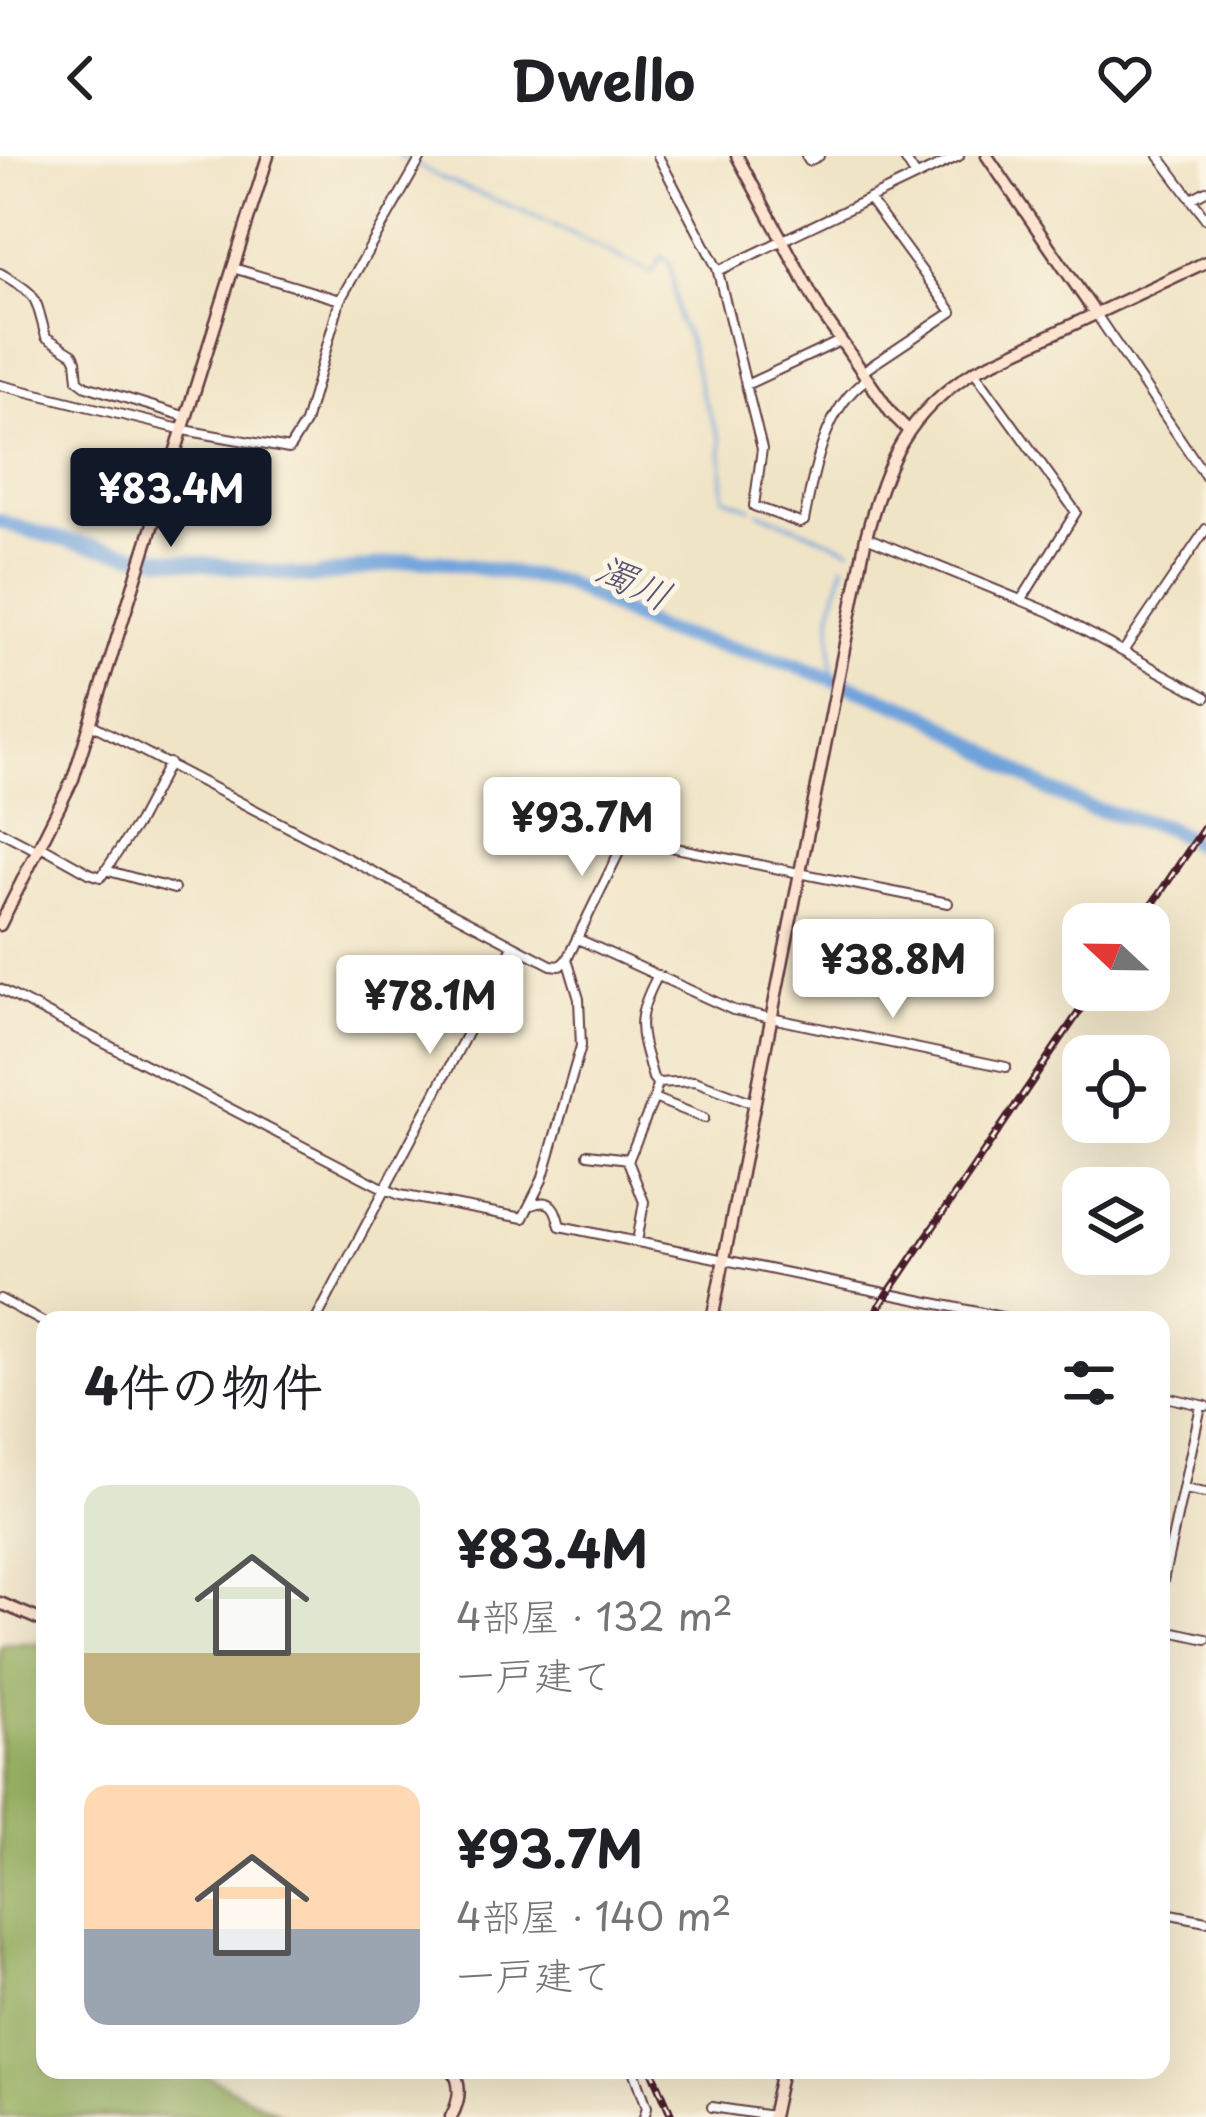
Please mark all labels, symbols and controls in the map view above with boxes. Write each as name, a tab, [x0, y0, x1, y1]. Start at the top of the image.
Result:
text: Dwello	[511, 38, 695, 119]
icon: back	[48, 45, 114, 111]
icon: heart	[1092, 45, 1158, 111]
pin: ¥83.4M	[73, 448, 269, 550]
text: ¥83.4M	[97, 457, 245, 516]
water label: 濁川	[587, 537, 683, 623]
pin: ¥93.7M	[484, 777, 680, 879]
text: ¥93.7M	[510, 786, 654, 845]
north arrow	[1062, 903, 1170, 1011]
map controls	[1062, 903, 1170, 1275]
pin: ¥38.8M	[795, 919, 991, 1021]
text: ¥38.8M	[820, 928, 966, 987]
pin: ¥78.1M	[332, 955, 528, 1057]
text: ¥78.1M	[363, 964, 497, 1023]
button: locate	[1062, 1035, 1170, 1143]
button: layers	[1062, 1167, 1170, 1275]
text: 4件の物件	[84, 1345, 323, 1422]
icon: filters	[1056, 1350, 1122, 1416]
text: ¥83.4M	[456, 1508, 648, 1585]
icon: home	[180, 1533, 324, 1677]
text: 4部屋 · 132 m²	[456, 1585, 733, 1644]
text: 一戸建て	[456, 1644, 612, 1703]
text: ¥93.7M	[456, 1808, 643, 1885]
icon: home	[180, 1833, 324, 1977]
text: 4部屋 · 140 m²	[456, 1885, 732, 1944]
text: 一戸建て	[456, 1944, 612, 2003]

